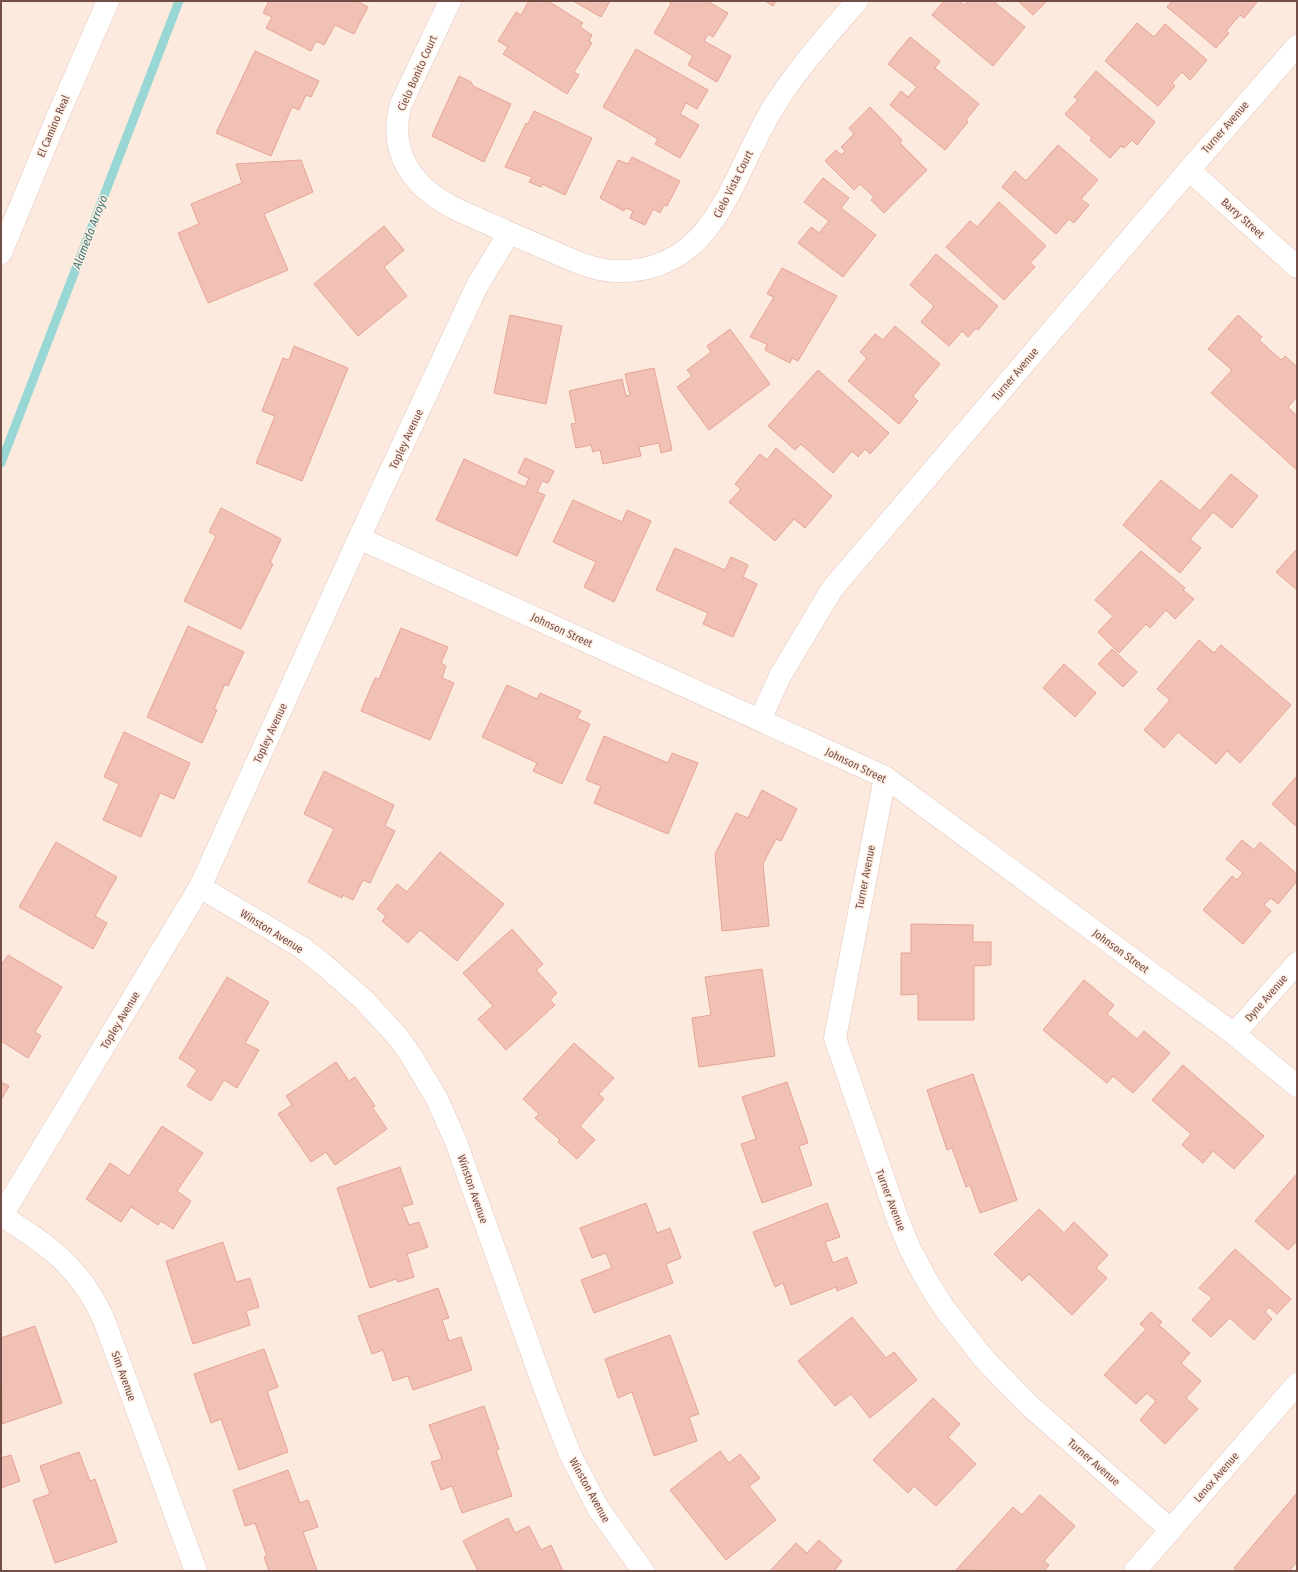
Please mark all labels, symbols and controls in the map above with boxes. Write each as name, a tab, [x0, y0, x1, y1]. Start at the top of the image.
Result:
street label: Cielo Bonito Court	[395, 33, 440, 113]
street label: El Camino Real	[35, 93, 72, 159]
street label: Turner Avenue	[1199, 99, 1252, 156]
street label: Cielo Vista Court	[711, 148, 756, 220]
water label: Alameda Arroyo	[69, 193, 110, 272]
street label: Barry Street	[1218, 196, 1267, 241]
street label: Turner Avenue	[990, 345, 1041, 403]
street label: Topley Avenue	[387, 407, 426, 471]
street label: Johnson Street	[529, 611, 595, 651]
street label: Topley Avenue	[251, 701, 290, 765]
street label: Johnson Street	[823, 745, 889, 786]
street label: Turner Avenue	[853, 844, 878, 910]
street label: Winston Avenue	[238, 907, 306, 956]
street label: Johnson Street	[1090, 927, 1152, 976]
street label: Dyne Avenue	[1242, 972, 1290, 1025]
street label: Topley Avenue	[98, 989, 143, 1051]
street label: Winston Avenue	[455, 1153, 490, 1225]
street label: Turner Avenue	[873, 1168, 908, 1233]
street label: Sim Avenue	[108, 1349, 139, 1403]
street label: Turner Avenue	[1065, 1436, 1122, 1489]
street label: Lenox Avenue	[1191, 1450, 1242, 1505]
street label: Winston Avenue	[566, 1456, 613, 1525]

